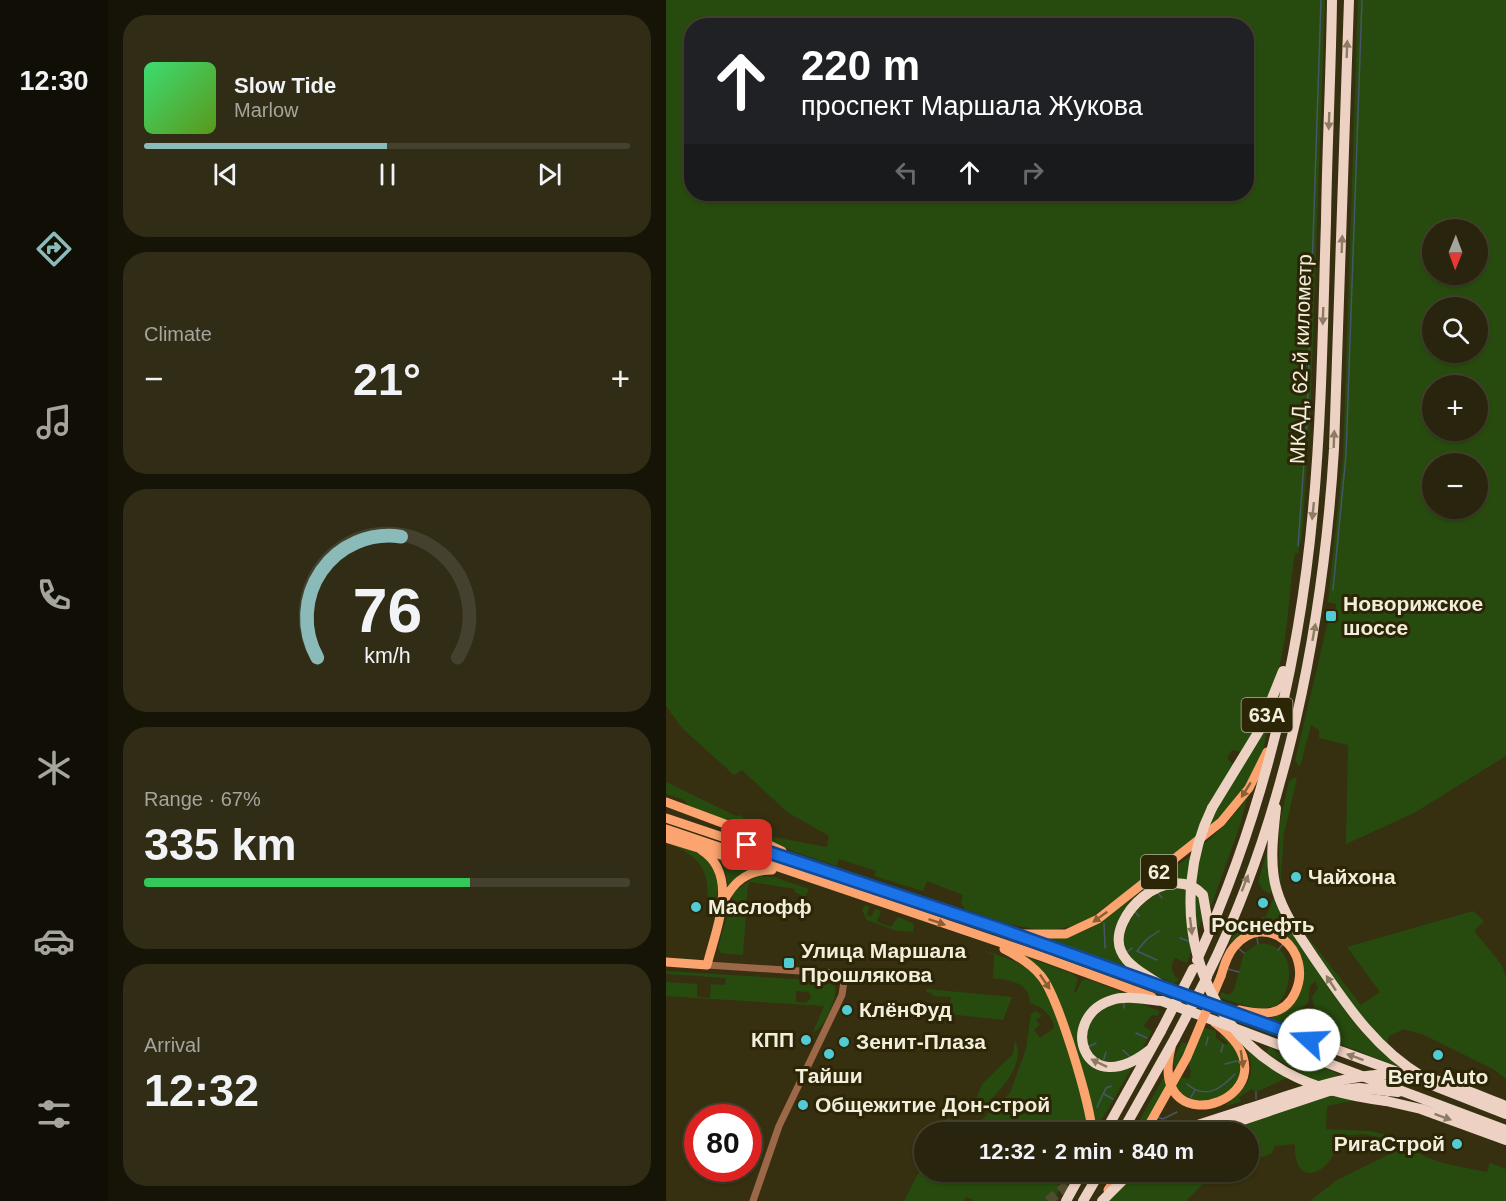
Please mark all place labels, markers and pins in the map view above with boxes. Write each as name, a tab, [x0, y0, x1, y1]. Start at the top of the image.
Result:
place label: Новорижское шоссе	[1343, 592, 1483, 639]
marker: Новорижское шоссе	[1324, 609, 1338, 623]
pin	[721, 819, 772, 870]
place label: Чайхона	[1308, 865, 1396, 888]
marker: Чайхона	[1289, 870, 1303, 884]
place label: Маслофф	[708, 895, 812, 918]
marker: Роснефть	[1256, 896, 1270, 910]
marker: Маслофф	[689, 900, 703, 914]
place label: Роснефть	[1211, 913, 1315, 936]
place label: Улица Маршала Прошлякова	[801, 939, 966, 986]
marker: Улица Маршала Прошлякова	[782, 956, 796, 970]
place label: КлёнФуд	[859, 998, 952, 1021]
marker: КлёнФуд	[840, 1003, 854, 1017]
place label: КПП	[751, 1028, 794, 1051]
place label: Зенит-Плаза	[856, 1030, 986, 1053]
marker: КПП	[799, 1033, 813, 1047]
marker: Зенит-Плаза	[837, 1035, 851, 1049]
marker: Тайши	[822, 1047, 836, 1061]
marker: Berg Auto	[1431, 1048, 1445, 1062]
place label: Тайши	[795, 1064, 863, 1087]
place label: Berg Auto	[1388, 1065, 1488, 1088]
place label: Общежитие Дон-строй	[815, 1093, 1050, 1116]
marker: Общежитие Дон-строй	[796, 1098, 810, 1112]
place label: РигаСтрой	[1334, 1132, 1445, 1155]
marker: РигаСтрой	[1450, 1137, 1464, 1151]

